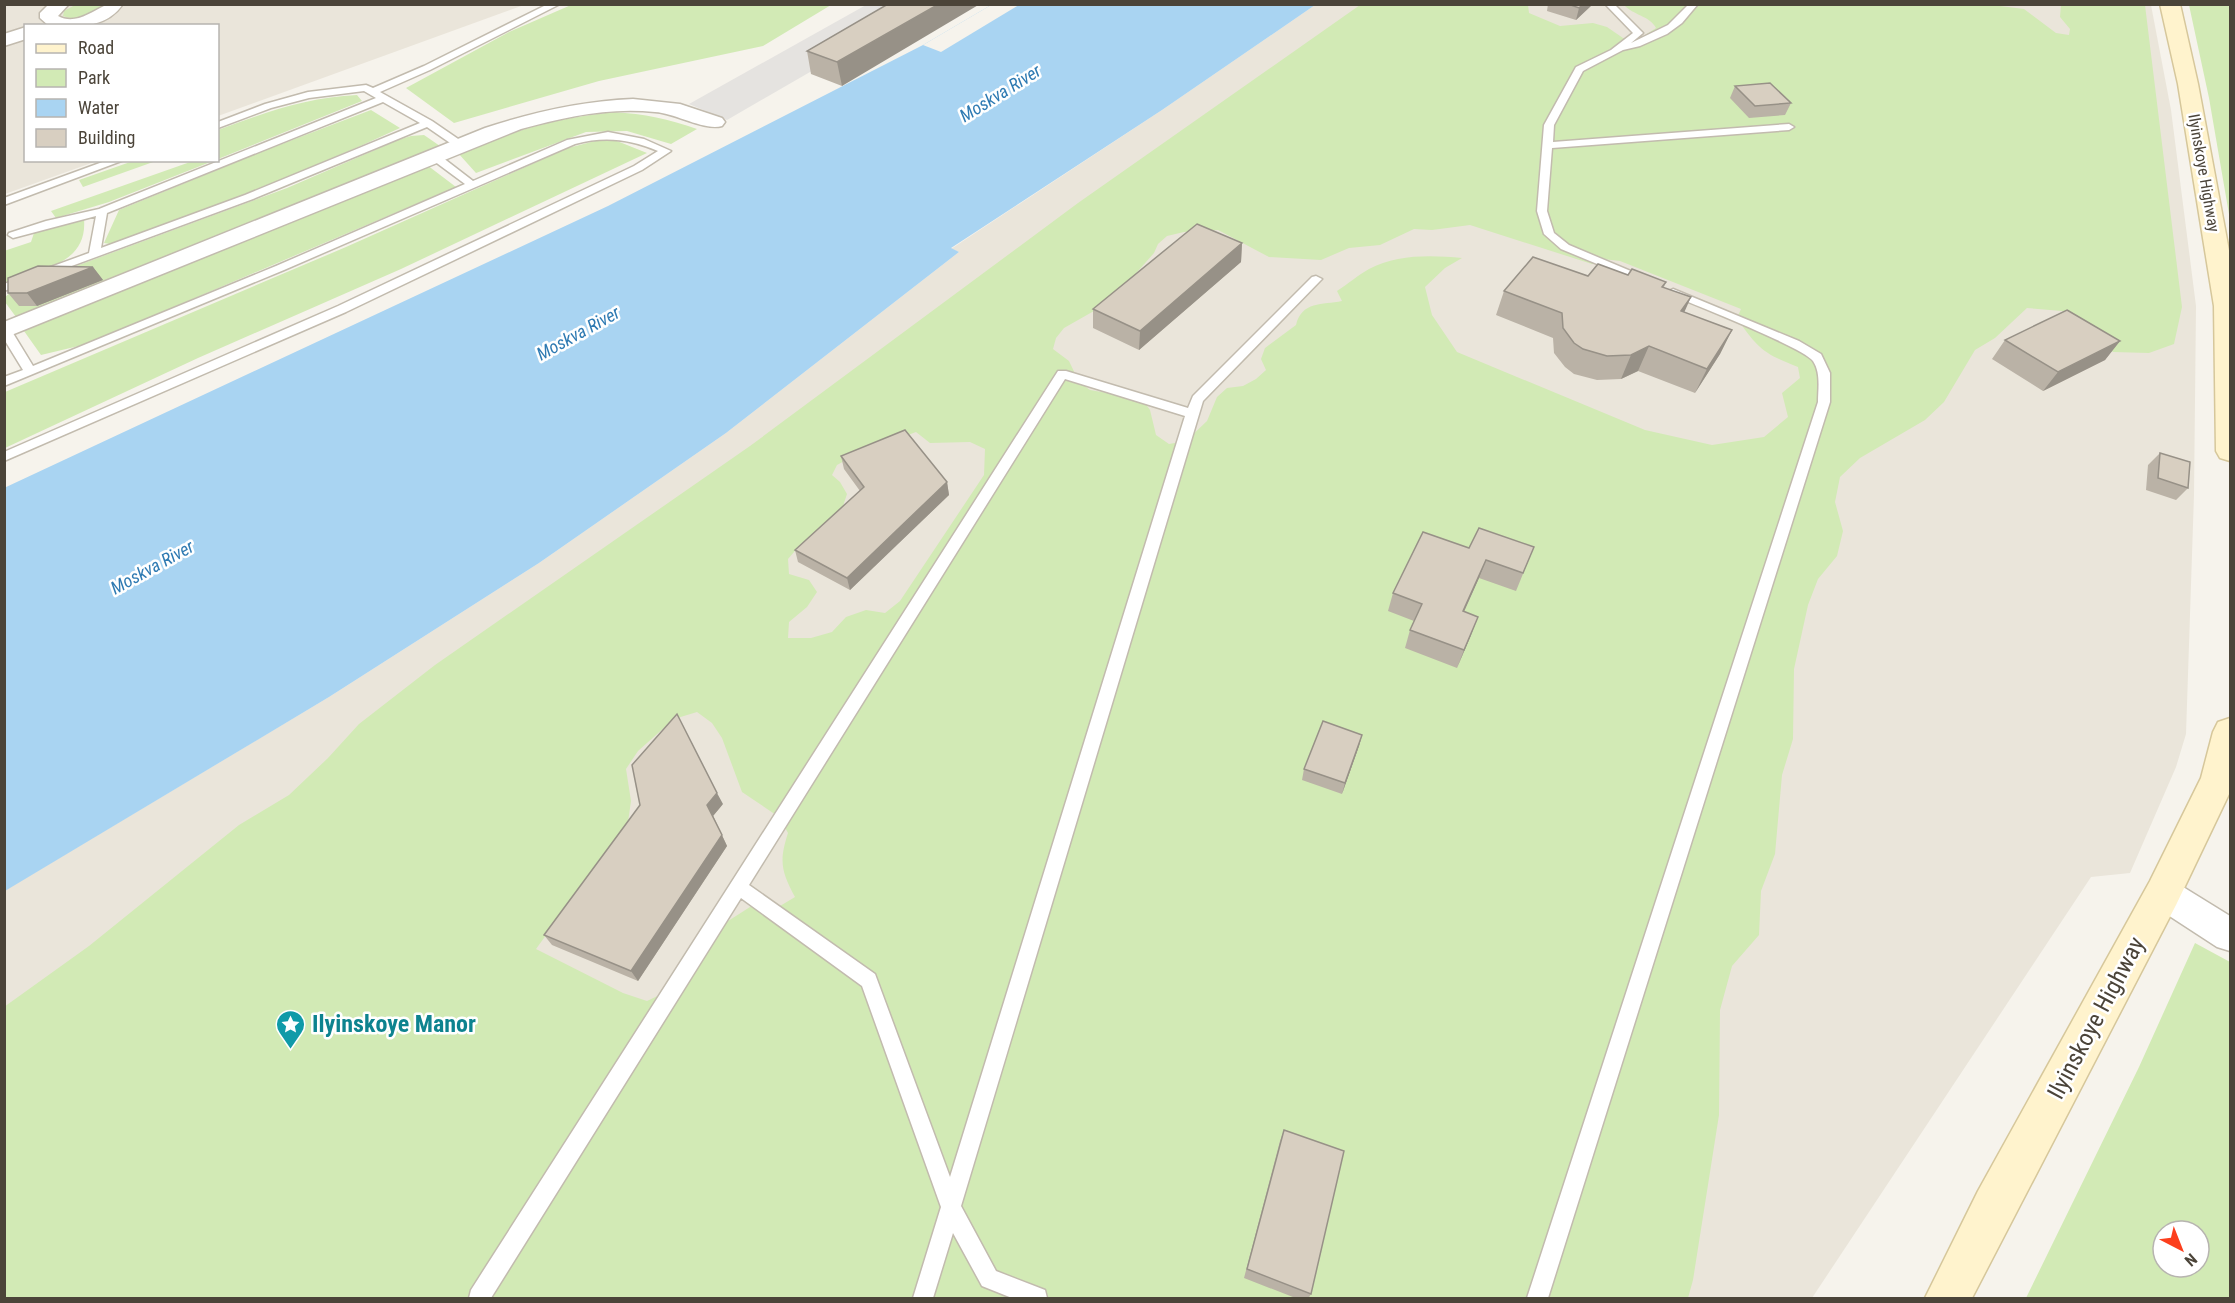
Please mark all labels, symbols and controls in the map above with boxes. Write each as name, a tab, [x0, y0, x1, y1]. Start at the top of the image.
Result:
legend	[24, 24, 219, 162]
text: Road	[78, 37, 114, 58]
water label: Moskva River	[956, 59, 1045, 126]
text: Park	[78, 67, 110, 88]
text: Water	[78, 97, 120, 118]
street label: Ilyinskoye Highway	[2184, 112, 2224, 234]
text: Building	[78, 127, 135, 148]
water label: Moskva River	[533, 301, 624, 364]
water label: Moskva River	[107, 535, 198, 598]
street label: Ilyinskoye Highway	[2041, 932, 2151, 1104]
place icon: Ilyinskoye Manor	[275, 1008, 307, 1050]
place label: Ilyinskoye Manor	[312, 1010, 476, 1038]
north arrow	[2151, 1219, 2211, 1279]
text: N	[2181, 1249, 2201, 1270]

